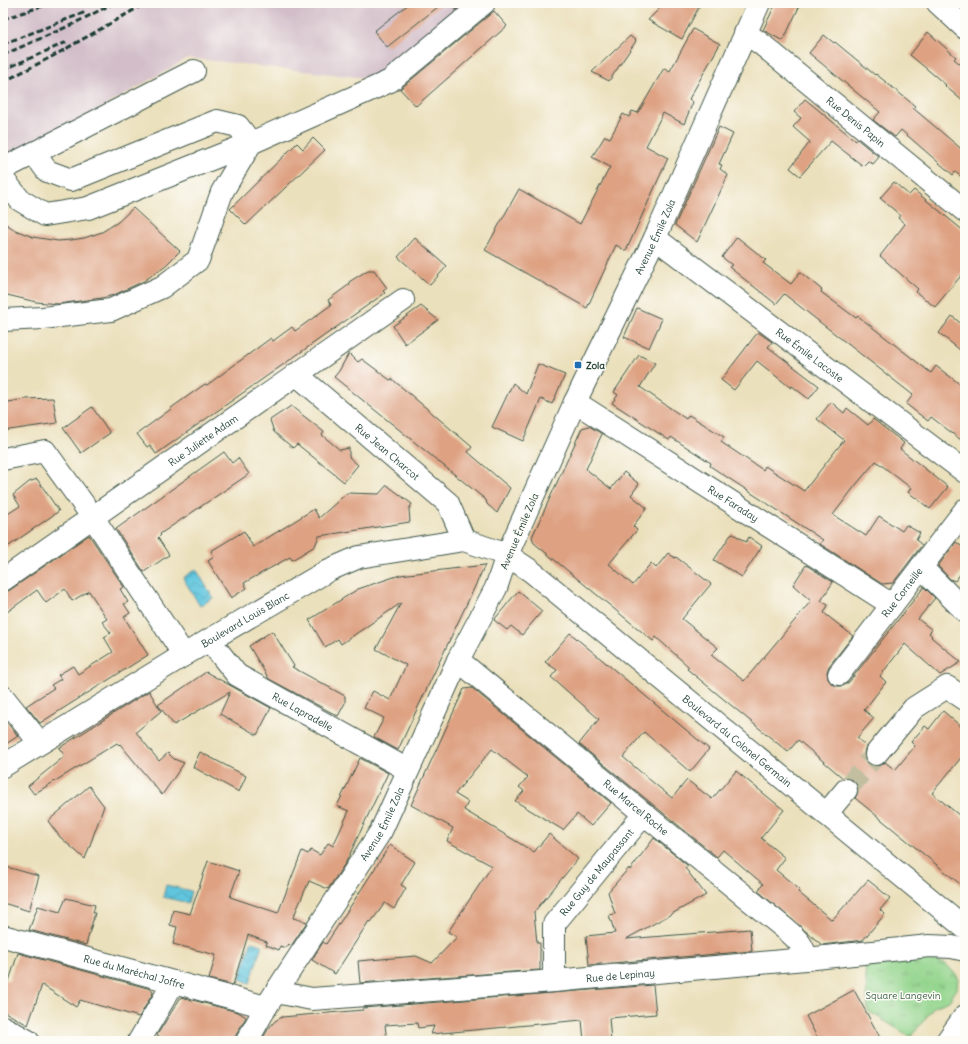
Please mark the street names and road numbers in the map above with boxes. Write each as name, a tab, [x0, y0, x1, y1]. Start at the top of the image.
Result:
street label: Rue Denis Papin	[823, 94, 888, 150]
street label: Avenue Émile Zola	[632, 197, 679, 277]
street label: Rue Émile Lacoste	[773, 325, 846, 385]
street label: Rue Juliette Adam	[166, 412, 241, 469]
street label: Rue Jean Charcot	[352, 421, 422, 483]
street label: Rue Faraday	[705, 483, 761, 525]
street label: Avenue Émile Zola	[498, 491, 542, 571]
street label: Rue Corneille	[879, 565, 925, 620]
street label: Boulevard Louis Blanc	[199, 589, 292, 651]
street label: Rue Lapradelle	[270, 690, 335, 734]
street label: Boulevard du Colonel Germain	[680, 692, 794, 790]
street label: Rue Marcel Roche	[600, 777, 671, 838]
street label: Avenue Émile Zola	[357, 785, 407, 863]
street label: Rue Guy de Maupassant	[557, 825, 637, 919]
street label: Rue du Maréchal Joffre	[82, 952, 186, 992]
street label: Rue de Lepinay	[585, 966, 655, 985]

